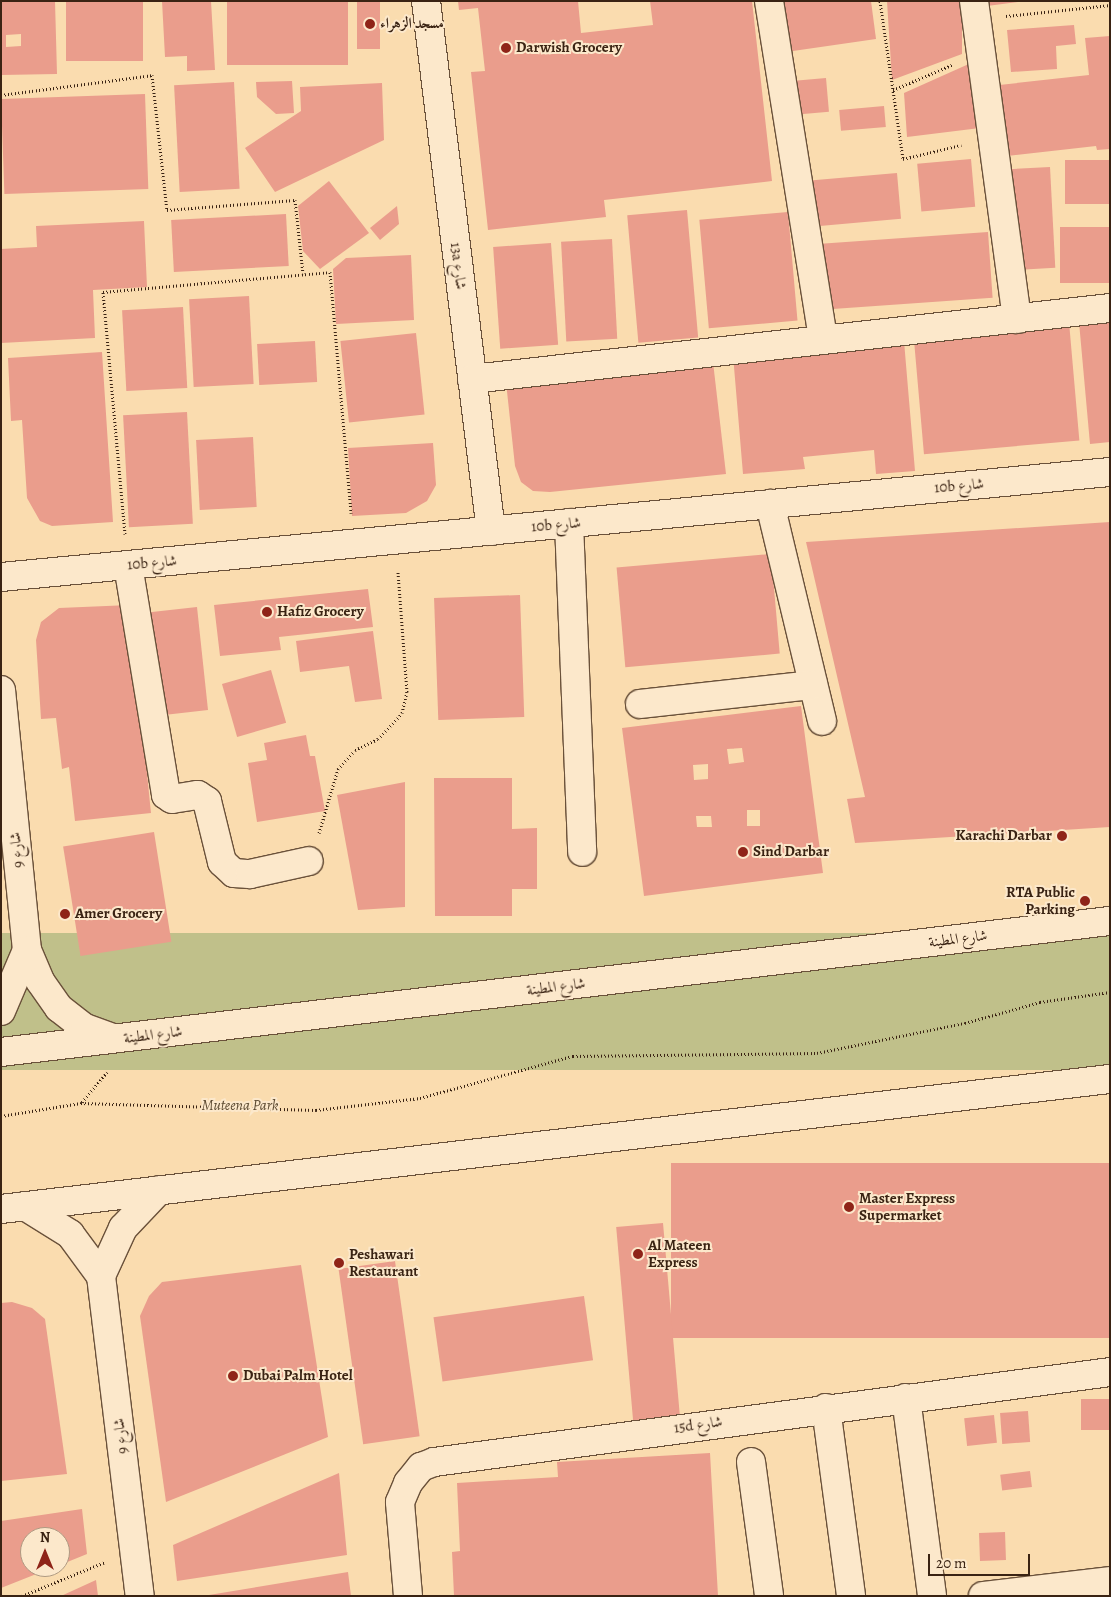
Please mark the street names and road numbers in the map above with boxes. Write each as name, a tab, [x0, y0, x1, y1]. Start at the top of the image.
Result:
street label: 13a شارع	[446, 241, 470, 291]
street label: 10b شارع	[933, 475, 985, 497]
street label: 10b شارع	[530, 514, 582, 536]
street label: 10b شارع	[126, 552, 178, 574]
street label: شارع 9	[6, 831, 28, 869]
street label: شارع المطينة	[928, 926, 988, 952]
street label: شارع المطينة	[526, 974, 586, 1000]
street label: شارع المطينة	[123, 1022, 183, 1048]
street label: 15d شارع	[673, 1413, 723, 1437]
street label: شارع 9	[110, 1417, 132, 1455]

